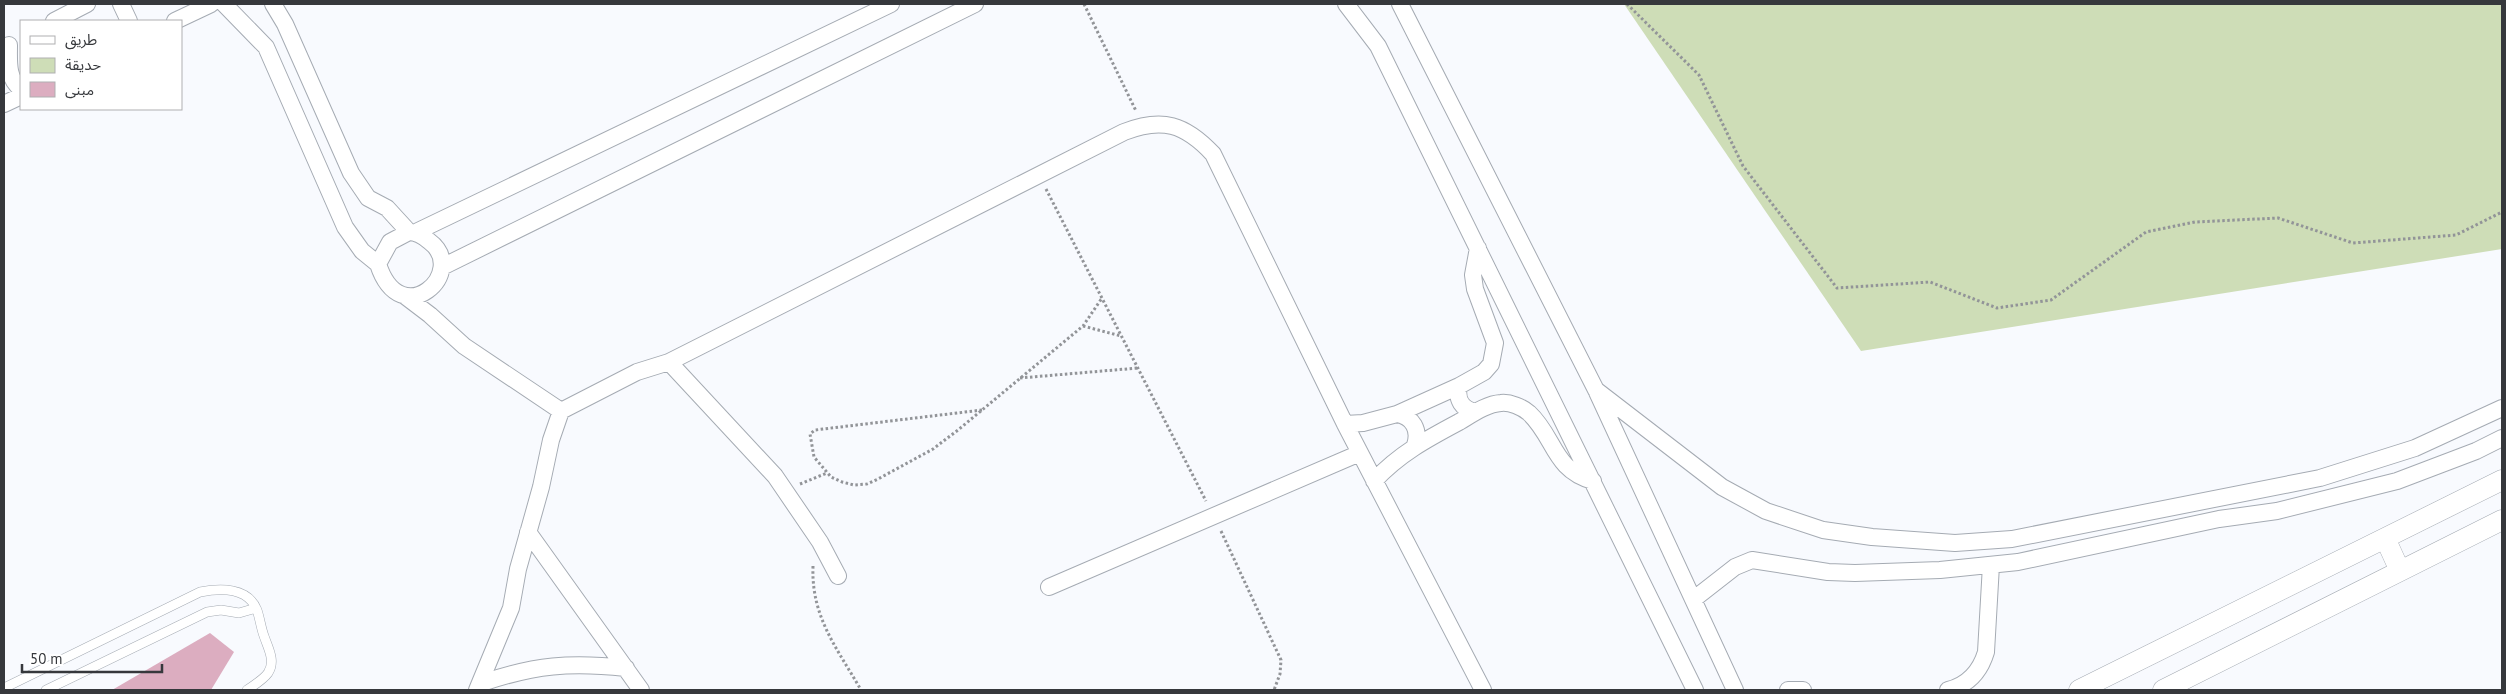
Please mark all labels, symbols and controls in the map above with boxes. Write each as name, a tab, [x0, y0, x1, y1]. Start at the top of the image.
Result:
legend	[20, 20, 182, 110]
text: طريق	[65, 30, 97, 50]
text: حديقة	[65, 55, 101, 74]
text: مبنى	[65, 80, 94, 99]
scale bar	[22, 642, 162, 674]
text: 50 m	[30, 649, 63, 668]

